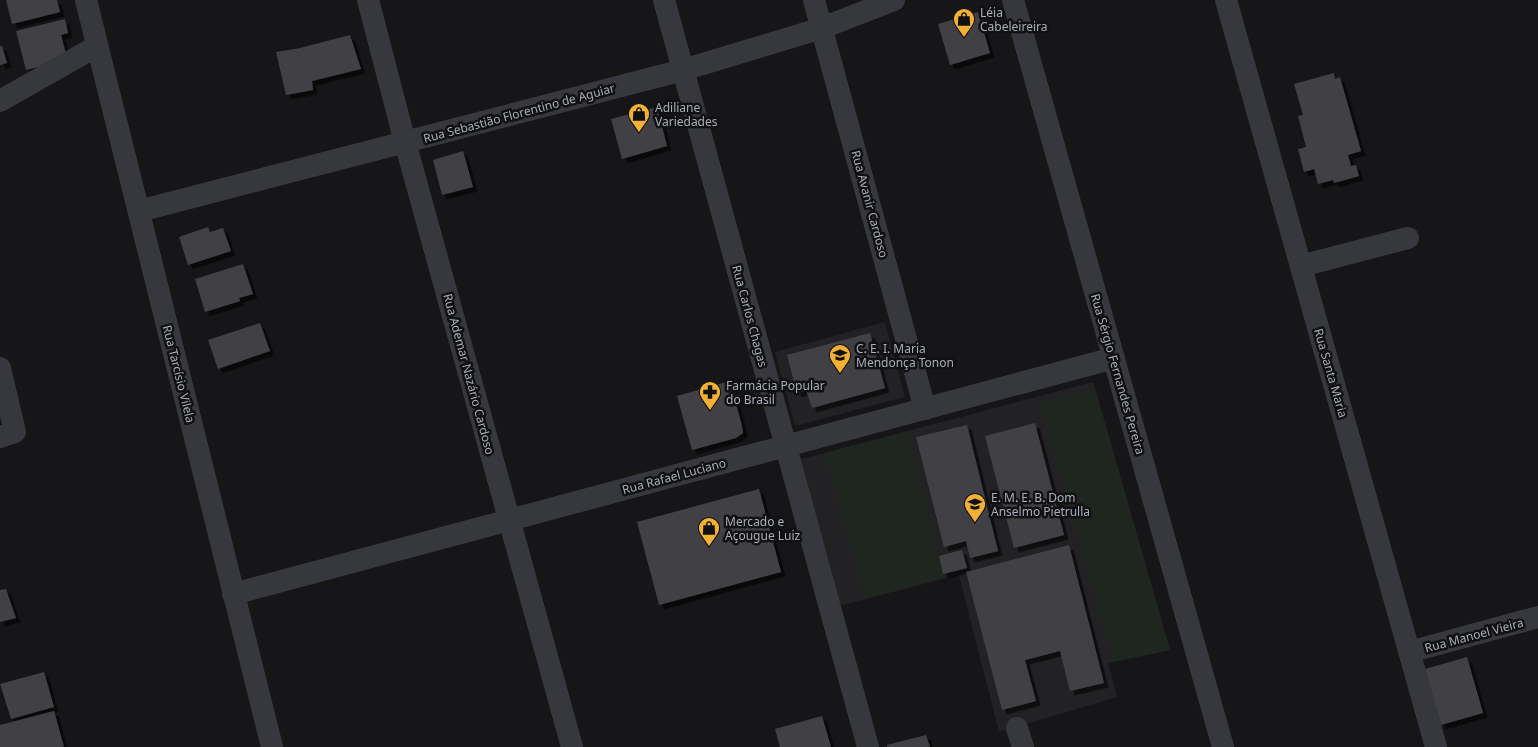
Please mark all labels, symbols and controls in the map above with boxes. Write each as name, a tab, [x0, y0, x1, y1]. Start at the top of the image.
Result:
place label: Léia Cabeleireira	[980, 4, 1047, 35]
shop icon: Léia Cabeleireira	[952, 7, 976, 38]
street label: Rua Sebastião Florentino de Aguiar	[421, 79, 617, 147]
place label: Adiliane Variedades	[655, 99, 718, 130]
shop icon: Adiliane Variedades	[627, 102, 651, 133]
street label: Rua Avanir Cardoso	[847, 148, 893, 260]
street label: Rua Carlos Chagas	[728, 263, 772, 369]
street label: Rua Ademar Nazário Cardoso	[439, 292, 499, 456]
street label: Rua Sérgio Fernandes Pereira	[1087, 292, 1149, 456]
street label: Rua Tarcísio Vilela	[159, 323, 199, 425]
street label: Rua Santa Maria	[1310, 326, 1352, 420]
place label: C. E. I. Maria Mendonça Tonon	[856, 340, 954, 371]
school or university icon: C. E. I. Maria Mendonça Tonon	[828, 343, 852, 374]
place label: Farmácia Popular do Brasil	[726, 377, 825, 408]
pharmacy icon: Farmácia Popular do Brasil	[698, 380, 722, 411]
street label: Rua Rafael Luciano	[620, 454, 728, 498]
place label: E. M. E. B. Dom Anselmo Pietrulla	[991, 489, 1090, 520]
school or university icon: E. M. E. B. Dom Anselmo Pietrulla	[963, 492, 987, 523]
place label: Mercado e Açougue Luiz	[725, 513, 801, 544]
shop icon: Mercado e Açougue Luiz	[697, 516, 721, 547]
street label: Rua Manoel Vieira	[1423, 614, 1525, 656]

